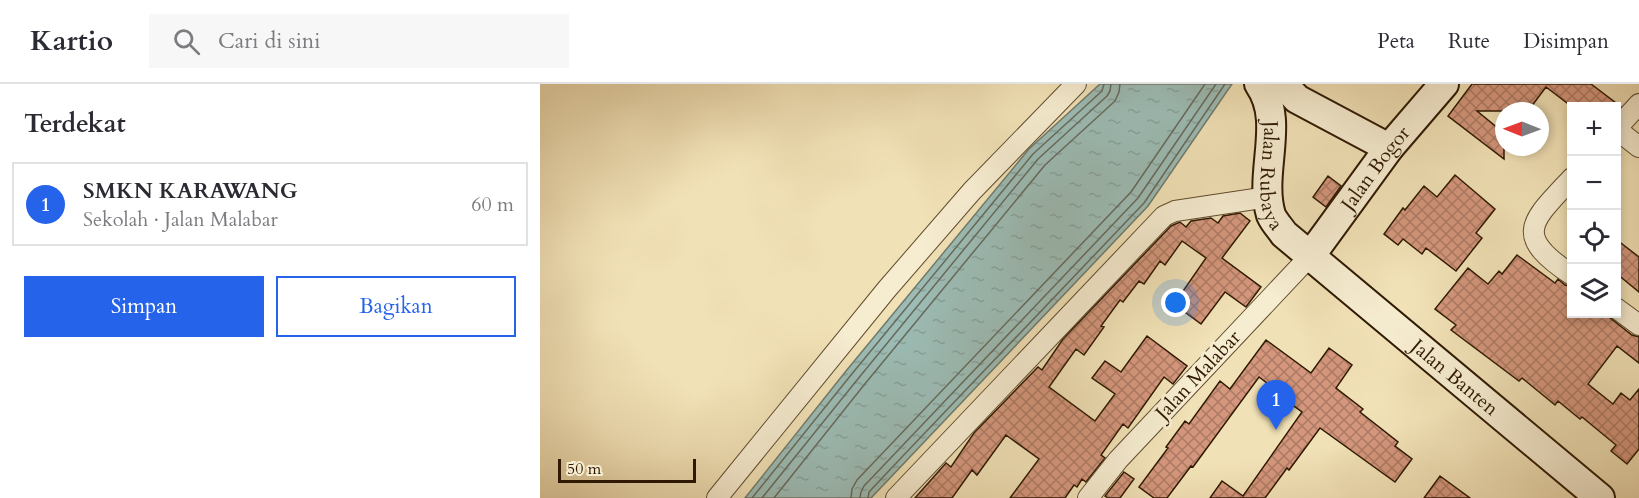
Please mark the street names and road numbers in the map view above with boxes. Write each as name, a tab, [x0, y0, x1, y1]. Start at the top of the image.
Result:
street label: Jalan Rubaya	[1254, 117, 1290, 236]
street label: Jalan Bogor	[1333, 119, 1416, 218]
street label: Jalan Malabar	[1147, 324, 1247, 428]
street label: Jalan Banten	[1403, 331, 1505, 422]

